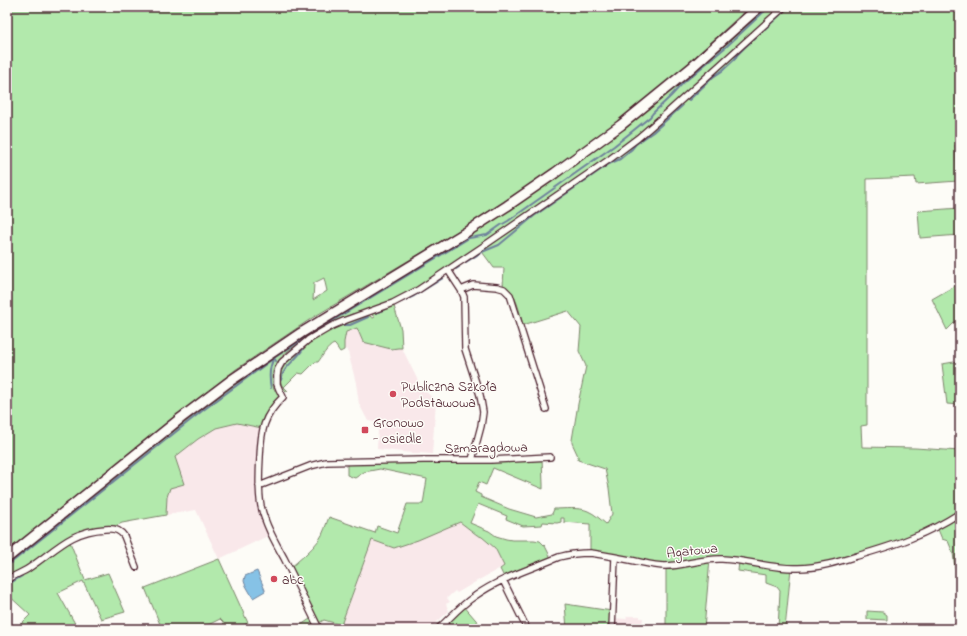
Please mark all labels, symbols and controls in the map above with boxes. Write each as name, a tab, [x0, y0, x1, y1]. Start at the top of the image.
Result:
place label: Publiczna Szkoła Podstawowa	[401, 377, 497, 414]
marker: Publiczna Szkoła Podstawowa	[388, 389, 398, 399]
place label: Gronowo - osiedle	[373, 413, 424, 450]
marker: Gronowo - osiedle	[360, 425, 370, 435]
street label: Szmaragdowa	[444, 437, 528, 461]
street label: Agatowa	[666, 538, 719, 566]
place label: abc	[282, 570, 304, 591]
marker: abc	[269, 574, 279, 584]

